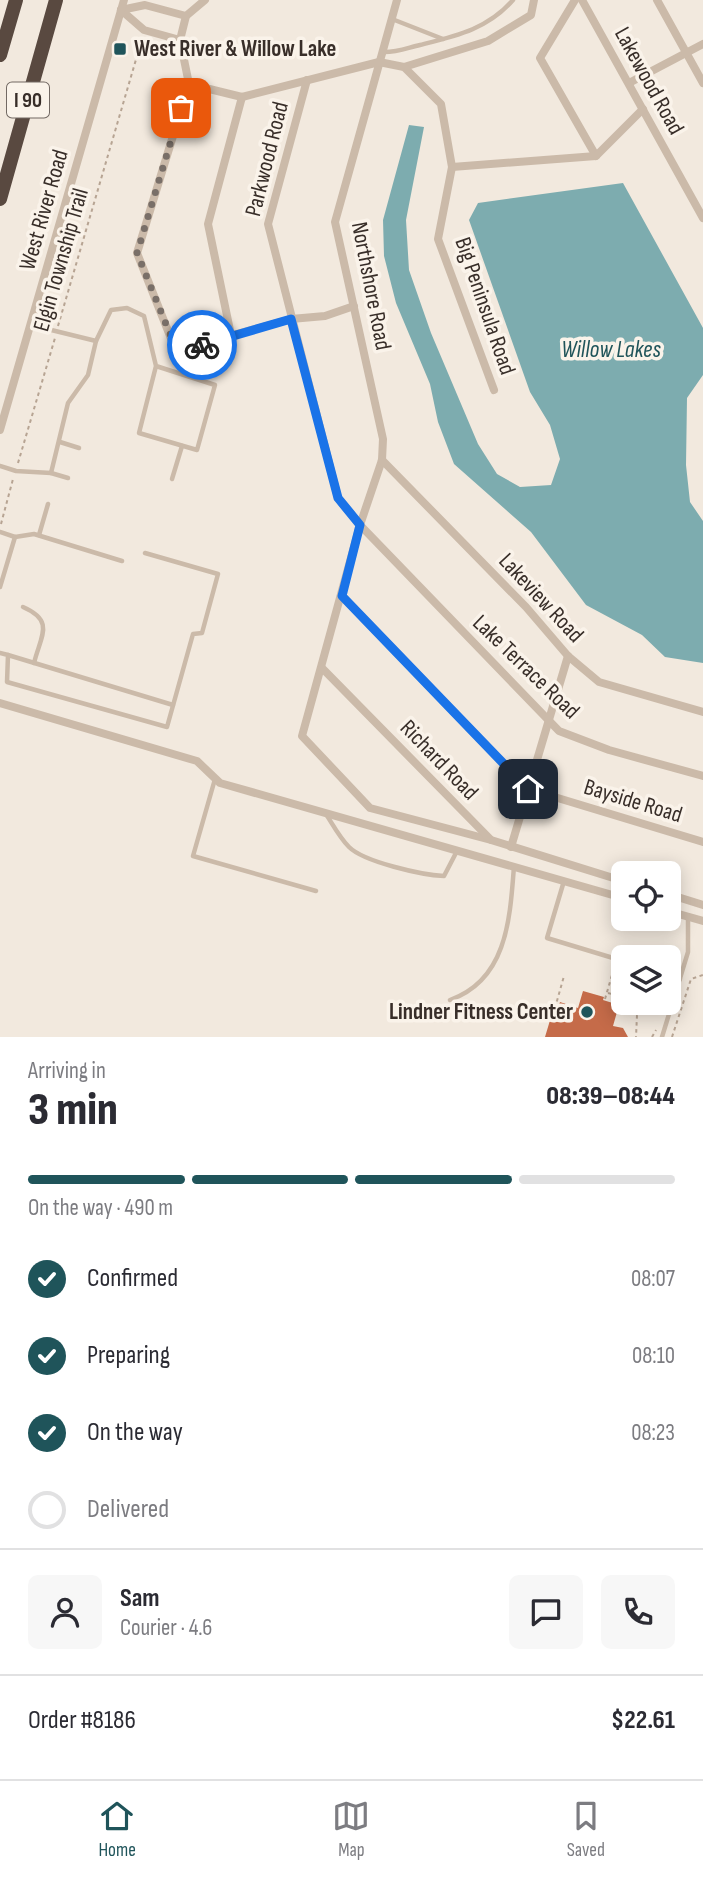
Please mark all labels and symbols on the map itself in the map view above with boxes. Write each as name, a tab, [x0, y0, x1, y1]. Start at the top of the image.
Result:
street label: Lakewood Road	[608, 22, 690, 140]
place label: West River & Willow Lake	[134, 35, 336, 63]
marker: West River & Willow Lake	[112, 41, 128, 57]
pin	[151, 78, 211, 138]
road number: I 90	[7, 82, 49, 118]
street label: Parkwood Road	[239, 99, 295, 219]
street label: West River Road	[13, 146, 75, 274]
street label: Elgin Township Trail	[27, 185, 95, 335]
street label: Northshore Road	[345, 219, 397, 353]
street label: Big Peninsula Road	[448, 234, 522, 378]
courier	[167, 310, 237, 380]
water label: Willow Lakes	[561, 335, 661, 364]
street label: Lakeview Road	[493, 547, 589, 649]
street label: Lake Terrace Road	[467, 609, 585, 725]
street label: Richard Road	[394, 714, 484, 806]
pin	[498, 759, 558, 819]
street label: Bayside Road	[581, 773, 685, 829]
place label: Lindner Fitness Center	[389, 998, 573, 1026]
marker: Lindner Fitness Center	[579, 1004, 595, 1020]

